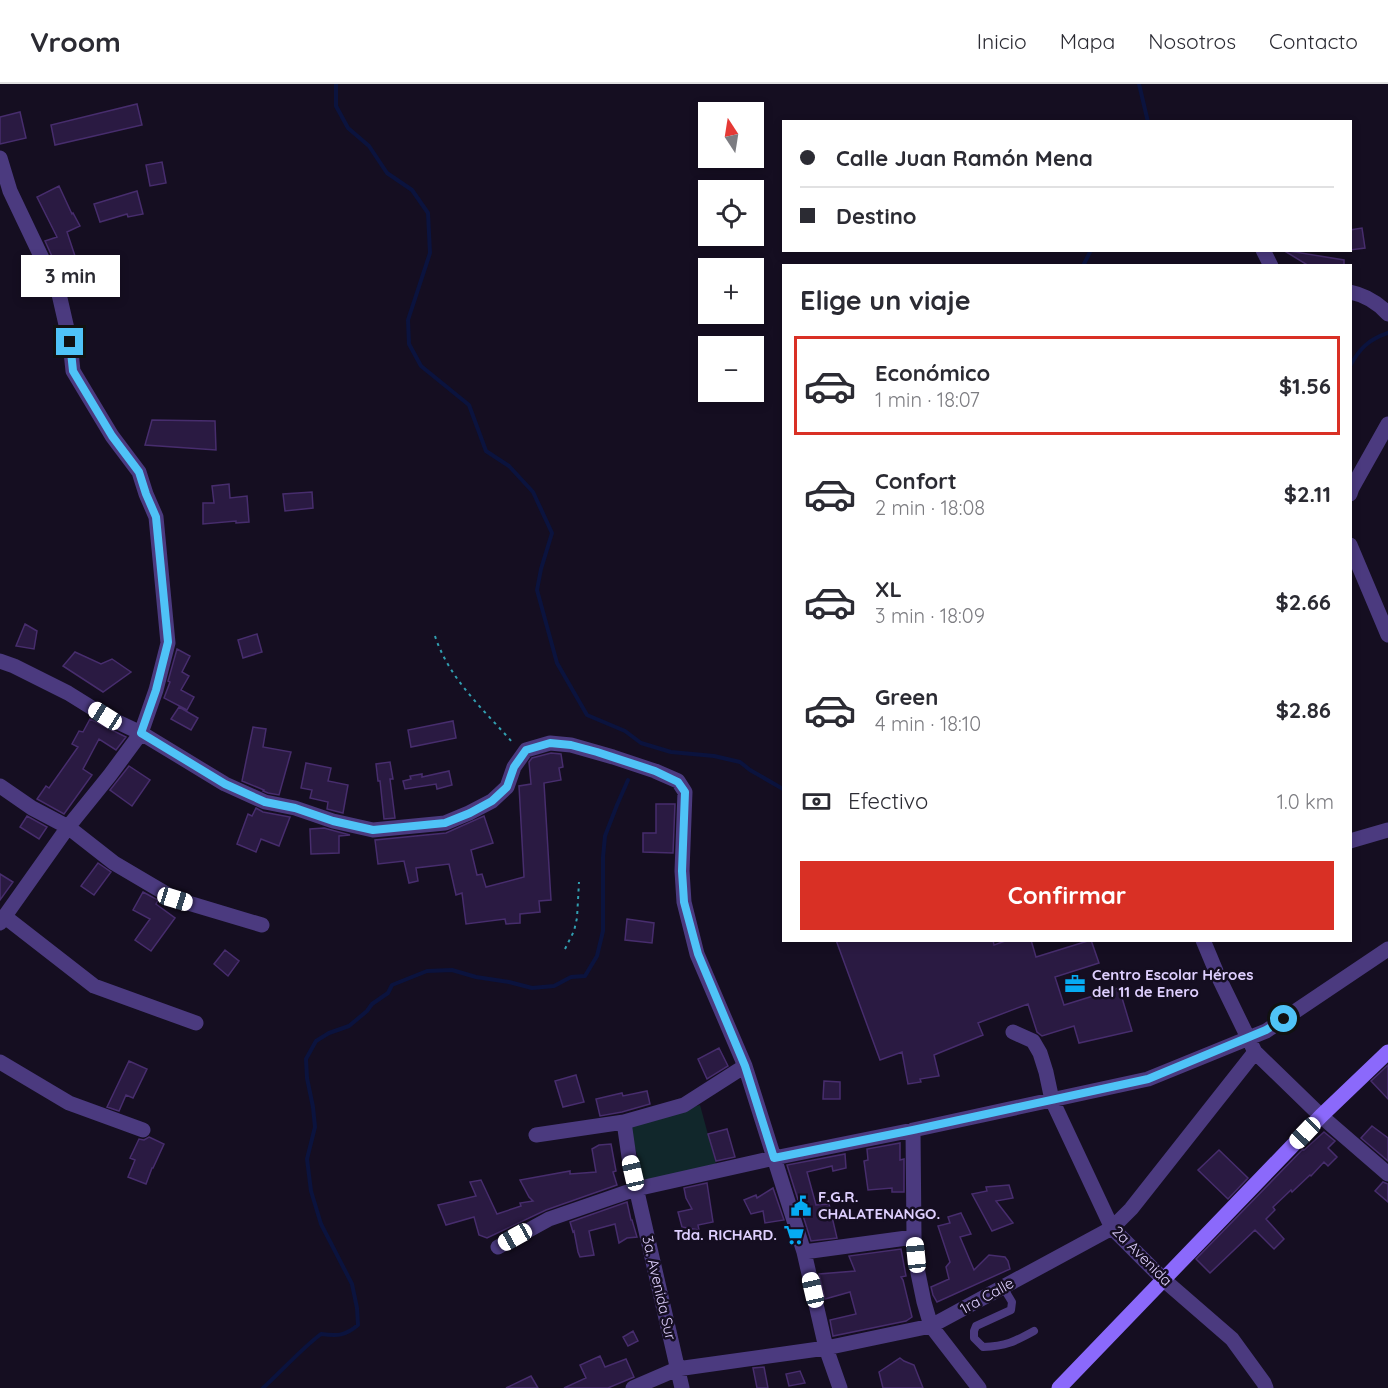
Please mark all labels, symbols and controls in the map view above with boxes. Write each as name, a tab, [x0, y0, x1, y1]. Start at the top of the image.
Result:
text: Vroom	[30, 24, 121, 59]
text: Inicio	[977, 28, 1027, 54]
text: Mapa	[1060, 28, 1115, 54]
text: Nosotros	[1148, 28, 1236, 54]
text: Contacto	[1269, 28, 1358, 54]
north arrow	[698, 102, 764, 168]
map controls	[698, 102, 764, 402]
text: Calle Juan Ramón Mena	[836, 144, 1093, 172]
button: locate	[698, 180, 764, 246]
text: Destino	[836, 202, 917, 230]
callout: 3 min	[20, 255, 119, 297]
button: +	[698, 258, 764, 324]
text: 3 min	[45, 263, 96, 288]
text: Elige un viaje	[800, 283, 971, 317]
route end	[56, 328, 83, 355]
button: −	[698, 336, 764, 402]
icon: car	[803, 359, 857, 413]
text: Económico	[875, 359, 990, 387]
text: $1.56	[1279, 372, 1331, 400]
text: 1 min · 18:07	[875, 387, 980, 412]
icon: car	[803, 467, 857, 521]
text: Confort	[875, 467, 957, 495]
text: $2.11	[1284, 480, 1331, 508]
text: 2 min · 18:08	[875, 495, 985, 520]
icon: car	[803, 575, 857, 629]
text: XL	[875, 575, 902, 603]
text: $2.66	[1276, 588, 1331, 616]
text: 3 min · 18:09	[875, 603, 985, 628]
icon: car	[803, 683, 857, 737]
text: Green	[875, 683, 938, 711]
text: $2.86	[1276, 696, 1331, 724]
car	[85, 699, 125, 733]
text: 4 min · 18:10	[875, 711, 981, 736]
icon: cash	[800, 785, 833, 818]
text: Efectivo	[848, 787, 928, 815]
text: 1.0 km	[1277, 789, 1334, 814]
button: Confirmar	[800, 861, 1334, 930]
car	[155, 885, 195, 913]
place label: Centro Escolar Héroes del 11 de Enero	[1092, 965, 1253, 1001]
office icon: Centro Escolar Héroes del 11 de Enero	[1063, 972, 1087, 996]
route start	[1270, 1005, 1297, 1032]
car	[1286, 1114, 1324, 1152]
car	[620, 1153, 646, 1193]
place label: F.G.R. CHALATENANGO.	[818, 1187, 940, 1223]
public building icon: F.G.R. CHALATENANGO.	[789, 1194, 813, 1218]
car	[495, 1220, 535, 1254]
street label: 2a Avenida	[1108, 1222, 1176, 1290]
supermarket icon: Tda. RICHARD.	[782, 1223, 806, 1247]
place label: Tda. RICHARD.	[674, 1225, 777, 1244]
street label: 3a. Avenida Sur	[638, 1234, 681, 1342]
car	[905, 1236, 927, 1274]
car	[800, 1270, 826, 1310]
street label: 1ra Calle	[957, 1273, 1017, 1318]

